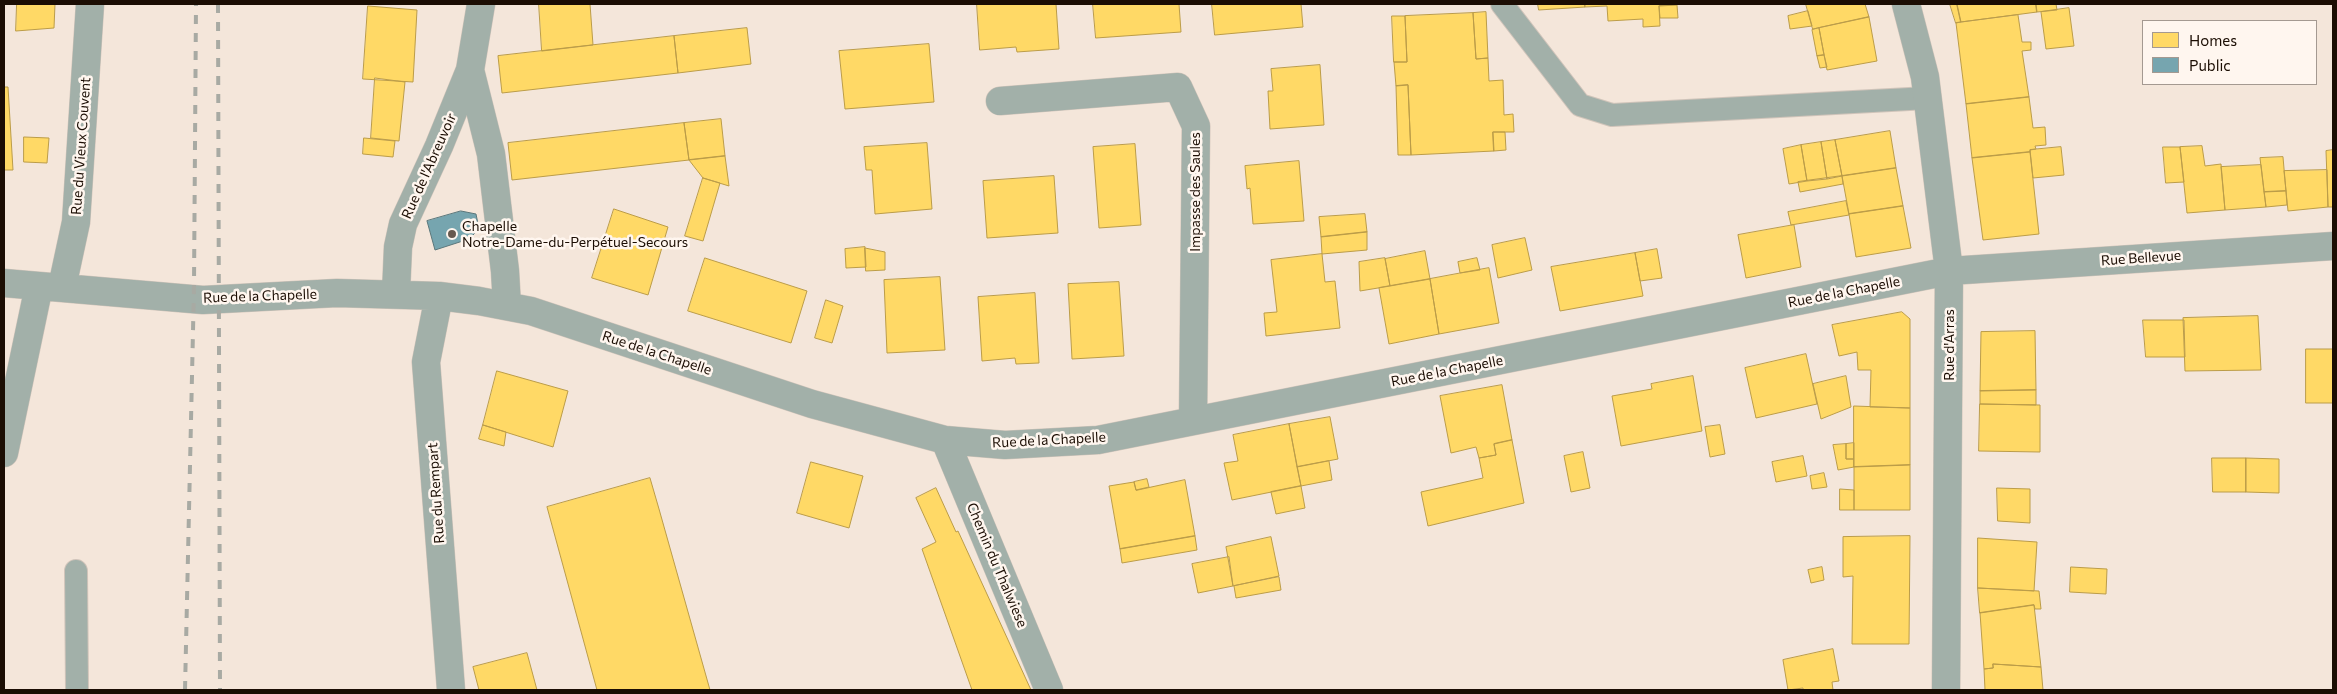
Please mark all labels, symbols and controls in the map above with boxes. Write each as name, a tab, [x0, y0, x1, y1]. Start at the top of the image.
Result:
legend	[2142, 20, 2317, 85]
text: Homes	[2189, 31, 2237, 49]
text: Public	[2189, 56, 2231, 74]
street label: Rue du Vieux Couvent	[68, 76, 94, 216]
street label: Rue de l'Abreuvoir	[398, 111, 460, 221]
street label: Impasse des Saules	[1187, 132, 1203, 252]
place label: Chapelle Notre-Dame-du-Perpétuel-Secours	[462, 218, 688, 250]
marker: Chapelle Notre-Dame-du-Perpétuel-Secours	[446, 228, 458, 240]
street label: Rue Bellevue	[2100, 247, 2182, 269]
street label: Rue de la Chapelle	[1786, 273, 1902, 311]
street label: Rue de la Chapelle	[203, 286, 317, 306]
street label: Rue d'Arras	[1941, 309, 1957, 381]
street label: Rue de la Chapelle	[600, 327, 714, 379]
street label: Rue de la Chapelle	[1389, 352, 1505, 390]
street label: Rue de la Chapelle	[992, 429, 1106, 451]
street label: Rue du Rempart	[424, 442, 448, 544]
street label: Chemin du Thalwiese	[963, 500, 1031, 630]

